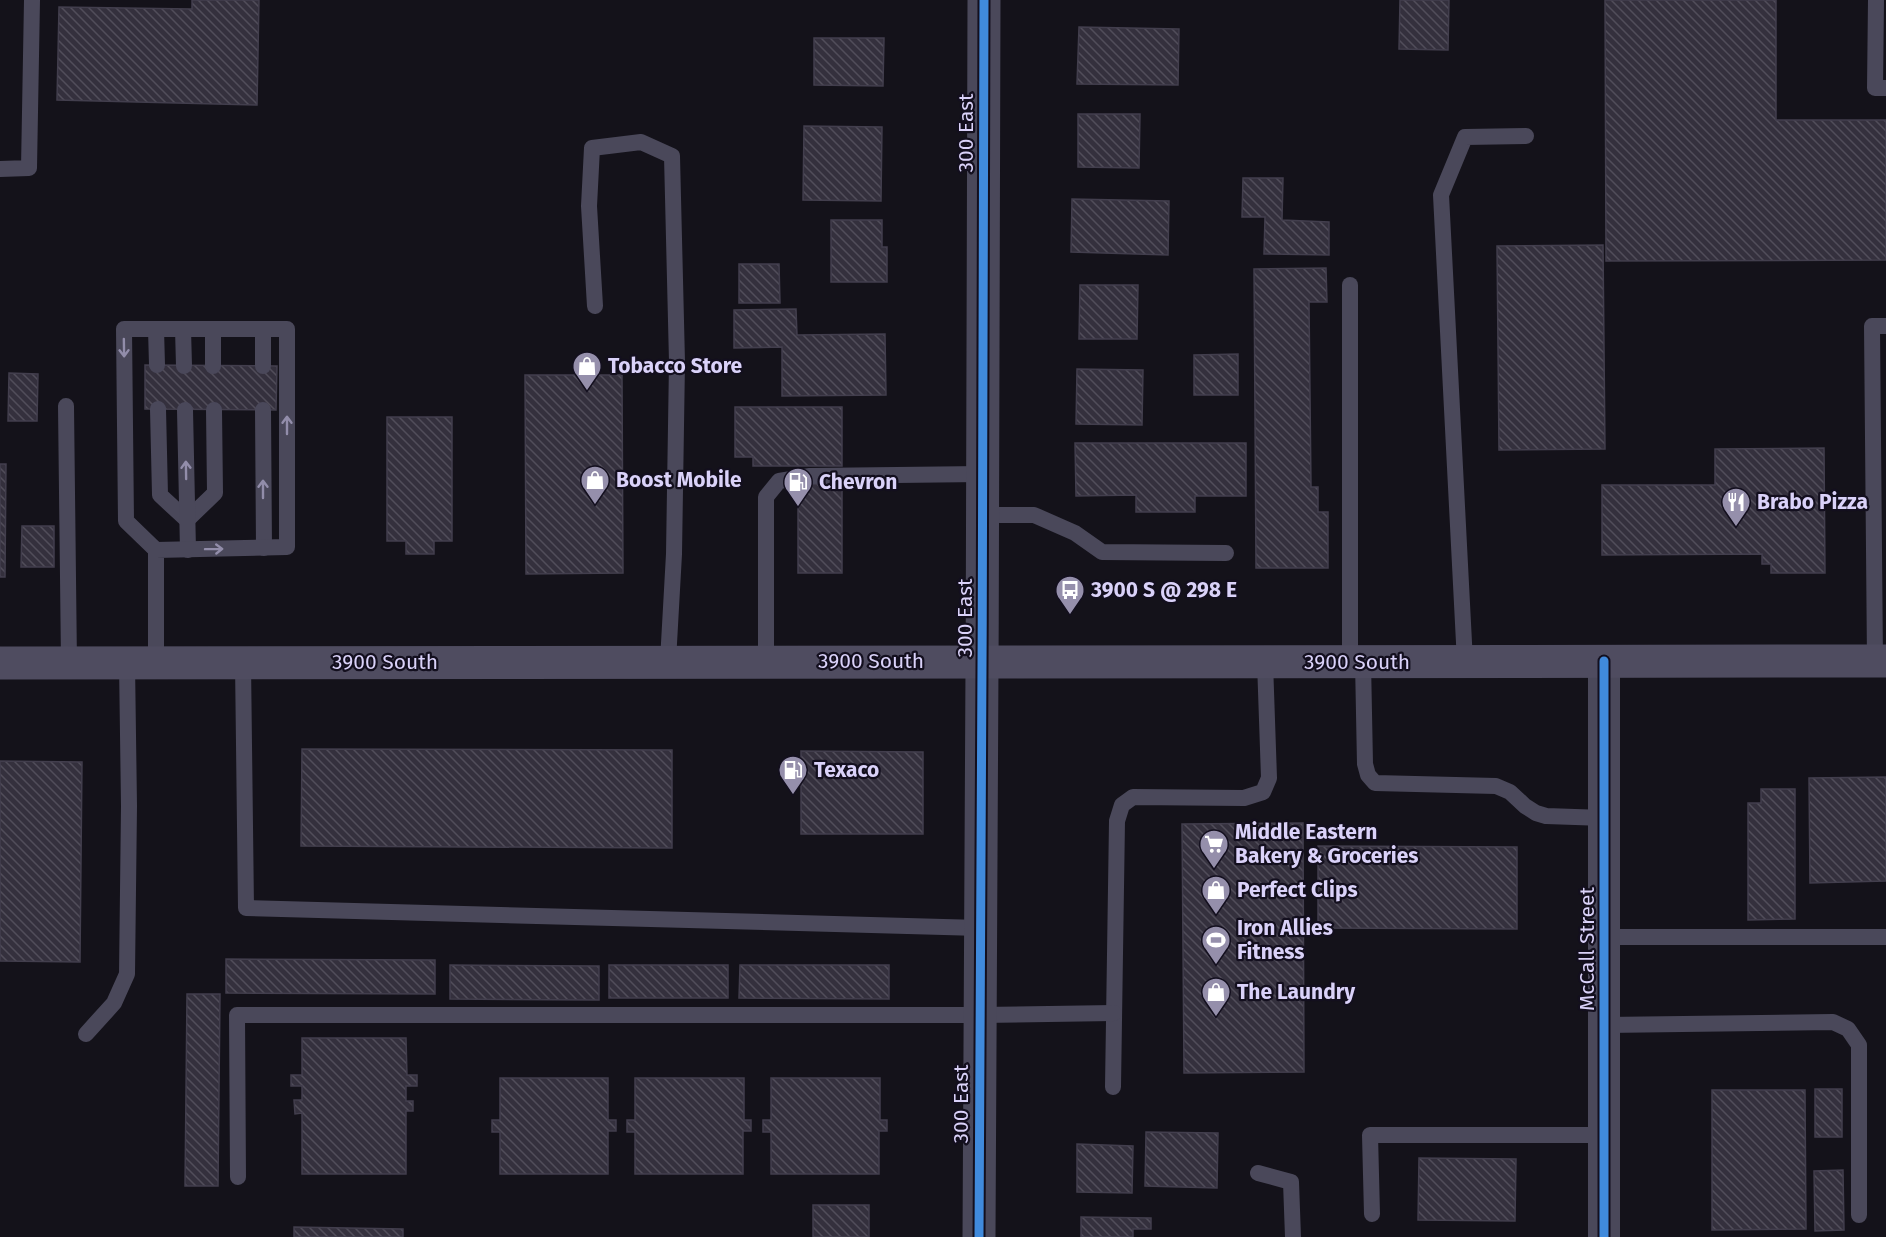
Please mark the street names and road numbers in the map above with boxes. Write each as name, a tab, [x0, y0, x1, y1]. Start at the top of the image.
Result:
street label: 300 East	[953, 93, 979, 173]
street label: 300 East	[952, 578, 978, 658]
street label: 3900 South	[818, 648, 924, 674]
street label: 3900 South	[332, 649, 438, 675]
street label: 3900 South	[1304, 649, 1410, 675]
street label: McCall Street	[1574, 887, 1600, 1011]
street label: 300 East	[948, 1064, 974, 1144]

